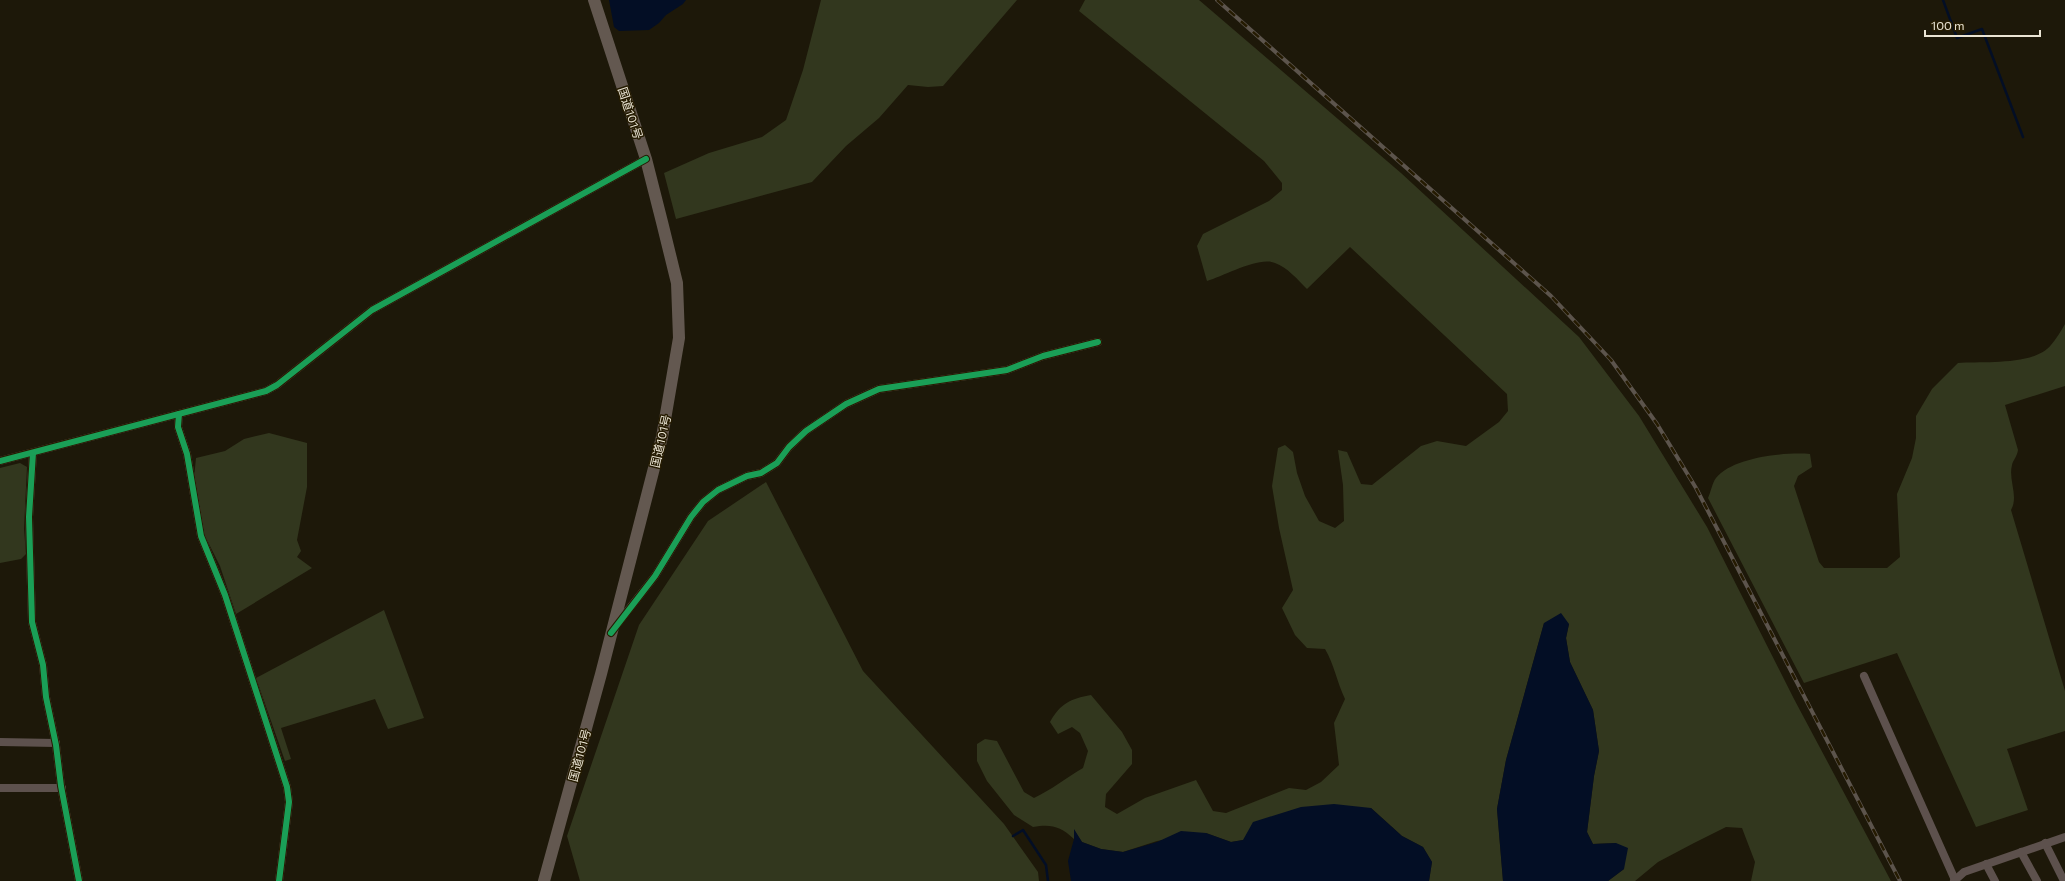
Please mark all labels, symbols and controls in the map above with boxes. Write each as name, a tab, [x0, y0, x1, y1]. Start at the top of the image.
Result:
scale bar	[1925, 12, 2040, 38]
text: 100 m	[1931, 18, 1965, 32]
street label: 国道101号	[616, 85, 646, 141]
street label: 国道101号	[647, 413, 673, 469]
street label: 国道101号	[565, 727, 593, 783]

